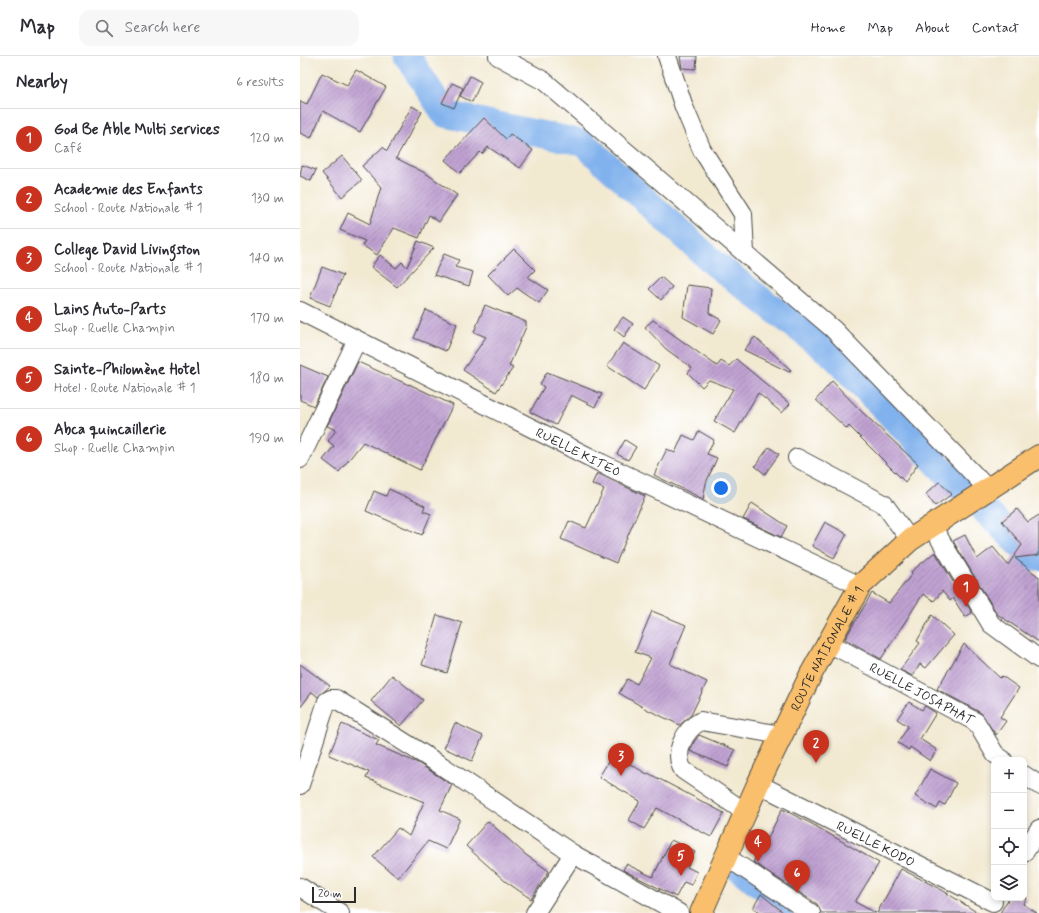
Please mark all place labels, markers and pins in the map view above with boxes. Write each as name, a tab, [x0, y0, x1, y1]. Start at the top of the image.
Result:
pin: 1	[953, 574, 979, 607]
pin: 2	[803, 730, 829, 763]
pin: 3	[608, 743, 634, 776]
pin: 4	[745, 829, 771, 862]
pin: 5	[668, 843, 694, 876]
pin: 6	[784, 860, 810, 893]

